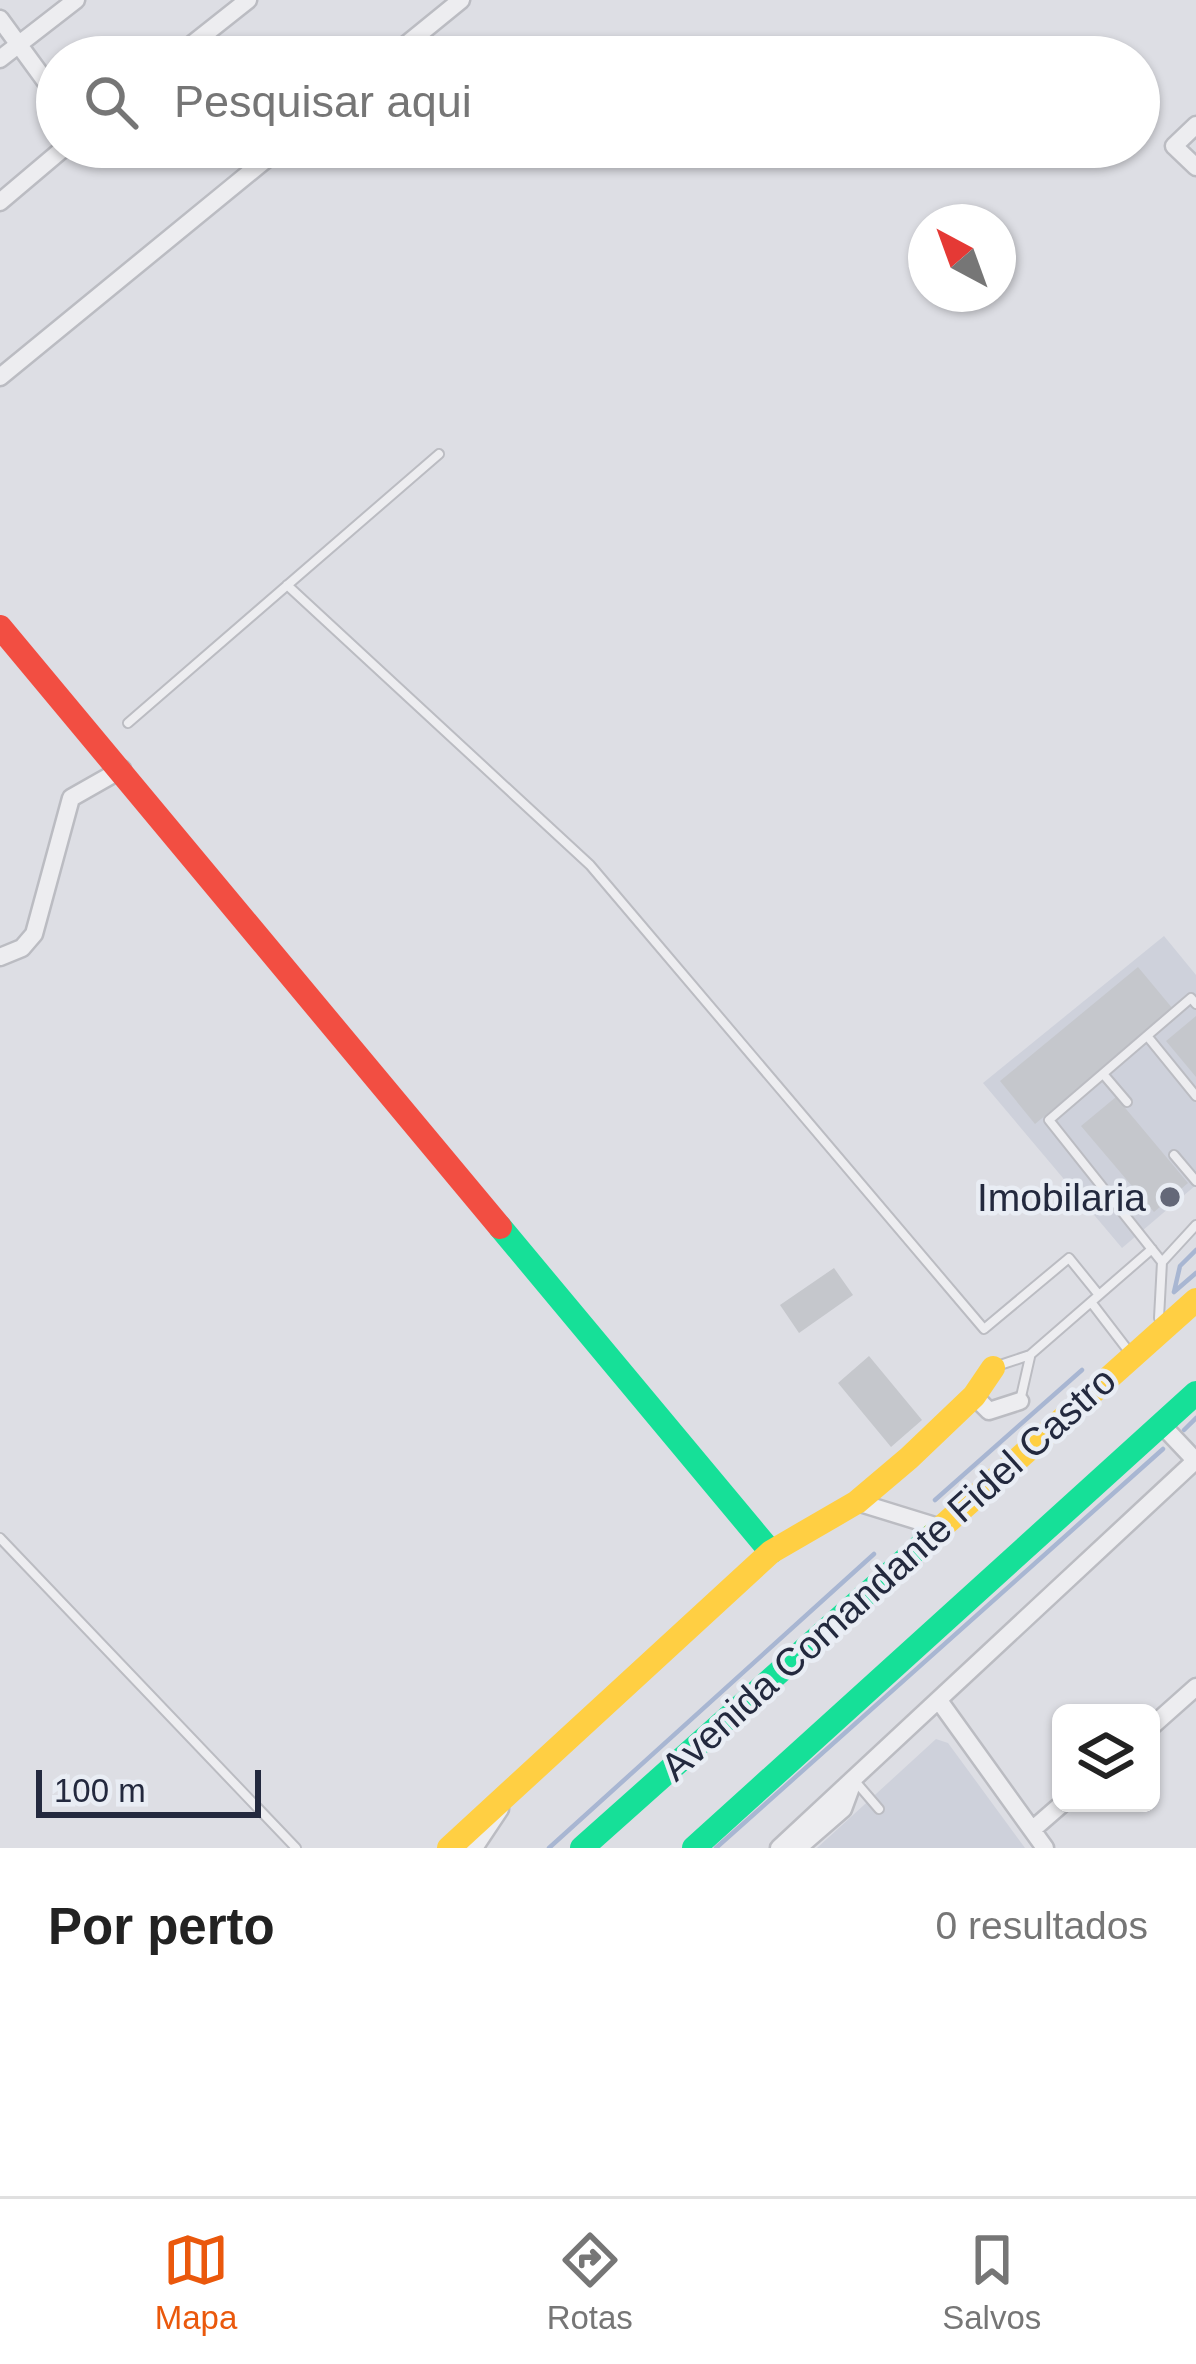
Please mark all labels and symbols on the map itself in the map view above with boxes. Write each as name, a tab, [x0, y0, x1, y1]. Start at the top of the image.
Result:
north arrow	[908, 204, 1016, 312]
place label: Imobilaria	[977, 1176, 1146, 1219]
marker: Imobilaria	[1157, 1184, 1183, 1210]
street label: Avenida Comandante Fidel Castro	[653, 1358, 1124, 1789]
scale bar	[36, 1764, 261, 1817]

